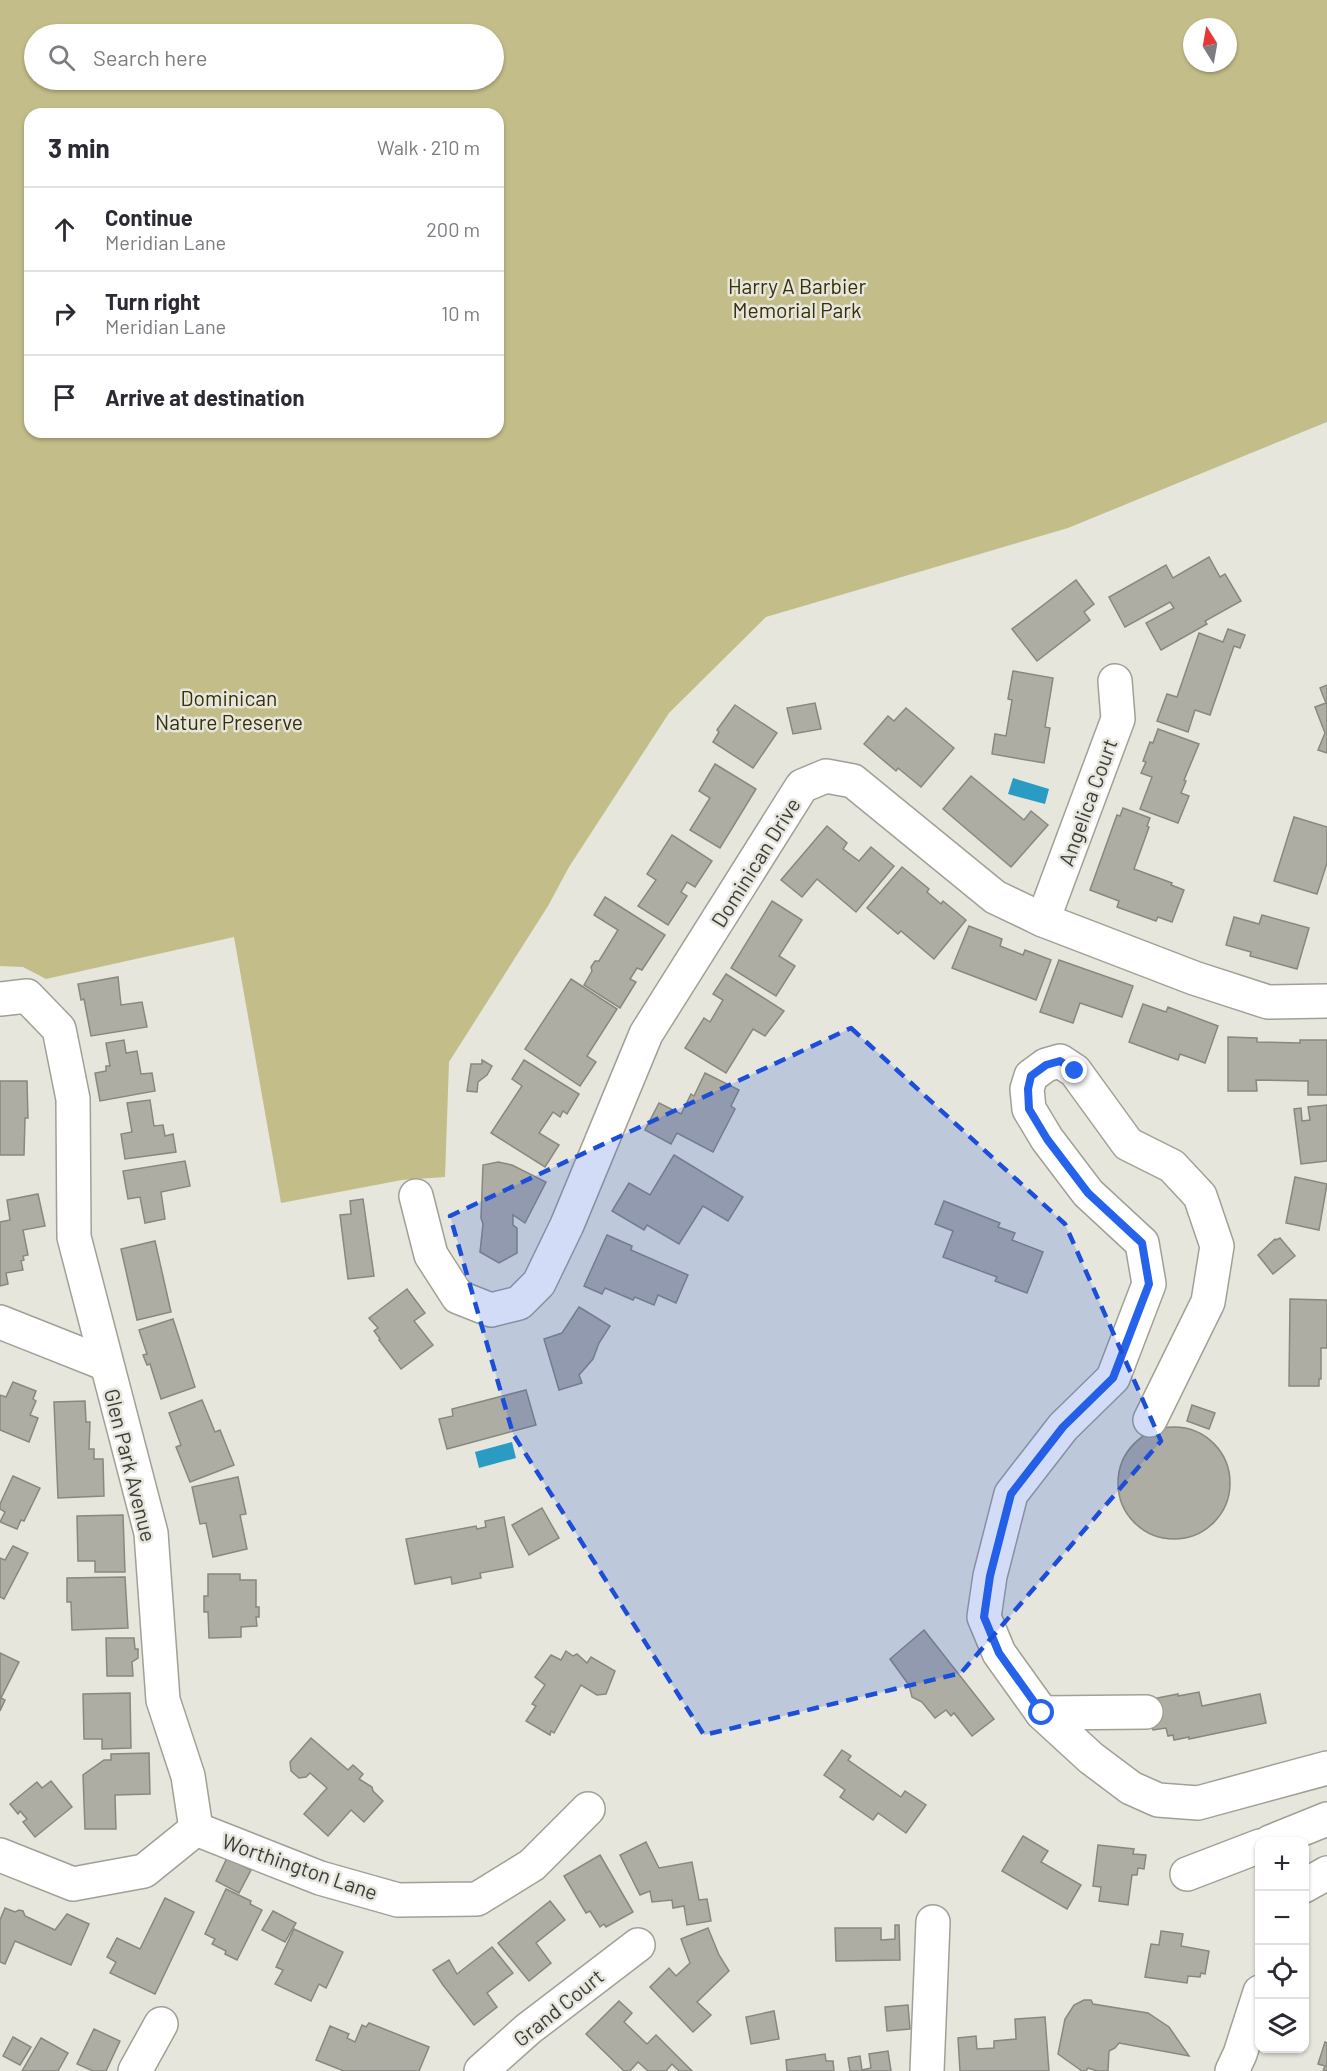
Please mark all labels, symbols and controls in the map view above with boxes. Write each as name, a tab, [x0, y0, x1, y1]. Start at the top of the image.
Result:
north arrow	[1183, 18, 1237, 72]
search box	[24, 24, 504, 90]
icon: search	[45, 41, 78, 74]
text: Search here	[93, 44, 207, 70]
text: 3 min	[48, 132, 110, 163]
text: Walk · 210 m	[377, 135, 480, 159]
text: Continue	[105, 204, 193, 230]
icon: ahead	[48, 213, 81, 246]
text: 200 m	[426, 217, 480, 241]
text: Meridian Lane	[105, 230, 226, 254]
park label: Harry A Barbier Memorial Park	[728, 273, 866, 322]
text: Turn right	[105, 288, 200, 314]
icon: right	[48, 297, 81, 330]
text: 10 m	[441, 301, 480, 325]
text: Meridian Lane	[105, 314, 226, 338]
icon: arrive	[48, 381, 81, 414]
text: Arrive at destination	[105, 384, 304, 410]
park label: Dominican Nature Preserve	[155, 685, 303, 734]
street label: Angelica Court	[1052, 735, 1122, 869]
street label: Dominican Drive	[705, 793, 805, 931]
route end	[1061, 1057, 1087, 1083]
street label: Glen Park Avenue	[100, 1386, 162, 1544]
route start	[1028, 1699, 1054, 1725]
street label: Worthington Lane	[219, 1828, 381, 1904]
map controls	[1255, 1837, 1309, 2053]
button: +	[1255, 1837, 1309, 1891]
button: −	[1255, 1891, 1309, 1945]
button: locate	[1255, 1945, 1309, 1999]
street label: Grand Court	[508, 1963, 608, 2051]
button: layers	[1255, 1999, 1309, 2053]

